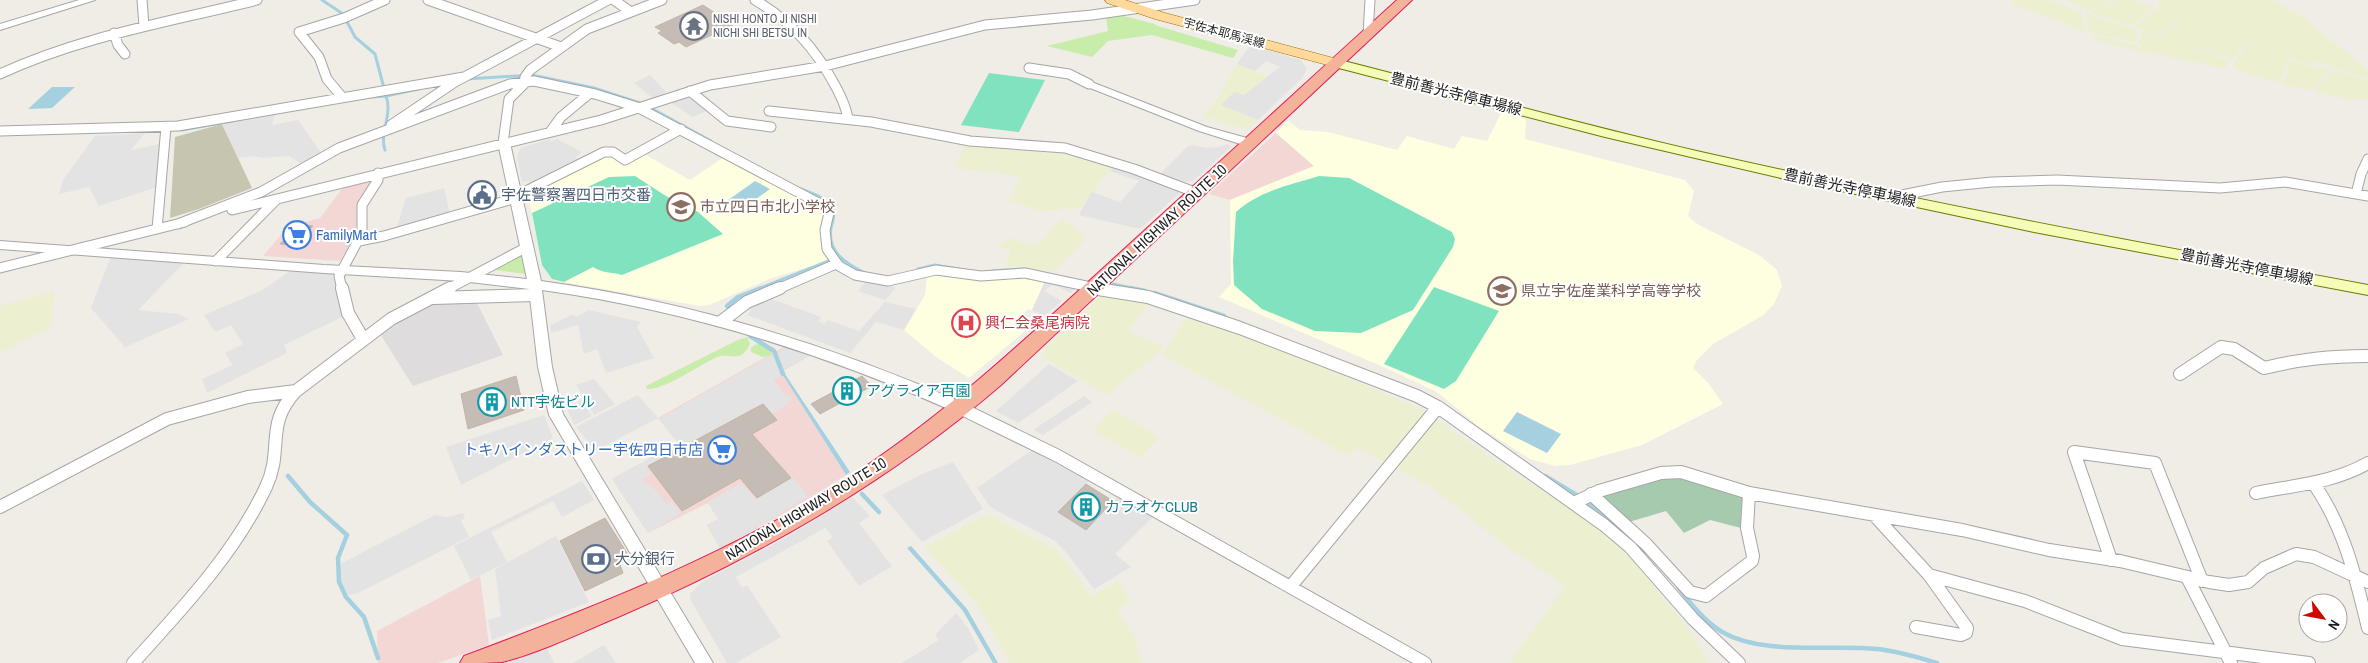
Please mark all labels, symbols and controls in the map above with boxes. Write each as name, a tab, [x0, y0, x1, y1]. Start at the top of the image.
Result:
temple icon: NISHI HONTO JI NISHI NICHI SHI BETSU IN	[679, 11, 709, 41]
place label: NISHI HONTO JI NISHI NICHI SHI BETSU IN	[713, 11, 817, 41]
street label: 宇佐本耶馬渓線	[1181, 14, 1267, 52]
street label: 豊前善光寺停車場線	[1388, 67, 1524, 120]
street label: NATIONAL HIGHWAY ROUTE 10	[1082, 159, 1231, 300]
street label: 豊前善光寺停車場線	[1782, 163, 1918, 212]
public building icon: 宇佐警察署四日市交番	[467, 180, 497, 210]
place label: 宇佐警察署四日市交番	[501, 184, 651, 205]
school or university icon: 市立四日市北小学校	[666, 192, 696, 222]
place label: 市立四日市北小学校	[700, 196, 835, 217]
supermarket icon: FamilyMart	[282, 220, 312, 250]
place label: FamilyMart	[316, 224, 377, 245]
street label: 豊前善光寺停車場線	[2179, 243, 2315, 290]
school or university icon: 県立宇佐産業科学高等学校	[1487, 276, 1517, 306]
place label: 県立宇佐産業科学高等学校	[1521, 280, 1701, 301]
hospital icon: 興仁会桑尾病院	[951, 308, 981, 338]
place label: 興仁会桑尾病院	[985, 312, 1090, 333]
building icon: アグライア百園	[832, 376, 862, 406]
place label: アグライア百園	[866, 380, 970, 401]
building icon: NTT宇佐ビル	[477, 387, 507, 417]
place label: NTT宇佐ビル	[511, 391, 595, 412]
supermarket icon: トキハインダストリー宇佐四日市店	[707, 435, 737, 465]
place label: トキハインダストリー宇佐四日市店	[463, 439, 703, 460]
street label: NATIONAL HIGHWAY ROUTE 10	[721, 452, 890, 565]
building icon: カラオケCLUB	[1071, 492, 1101, 522]
place label: カラオケCLUB	[1105, 496, 1198, 517]
bank icon: 大分銀行	[581, 544, 611, 574]
place label: 大分銀行	[615, 548, 675, 569]
north arrow	[2298, 593, 2348, 643]
text: N	[2324, 617, 2344, 633]

